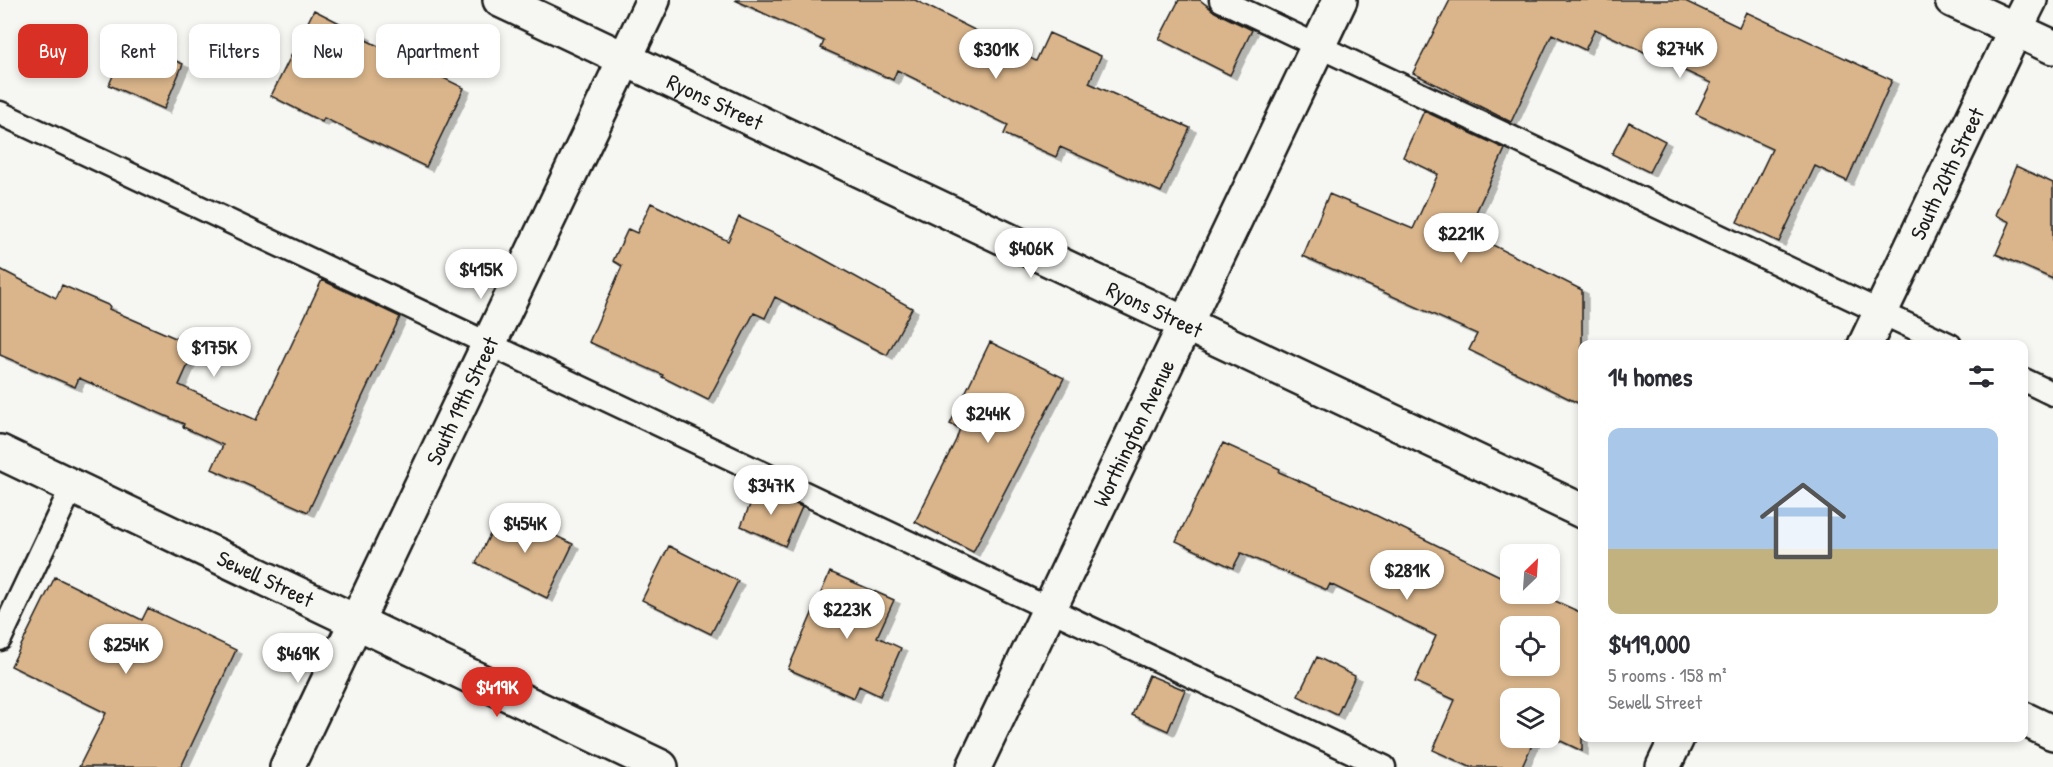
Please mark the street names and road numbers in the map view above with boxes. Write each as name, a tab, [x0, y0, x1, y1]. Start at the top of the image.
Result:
street label: Ryons Street	[662, 66, 769, 137]
street label: South 20th Street	[1902, 102, 1991, 244]
street label: Ryons Street	[1102, 274, 1208, 345]
street label: South 19th Street	[418, 331, 505, 470]
street label: Worthington Avenue	[1085, 354, 1181, 512]
street label: Sewell Street	[212, 543, 319, 614]

